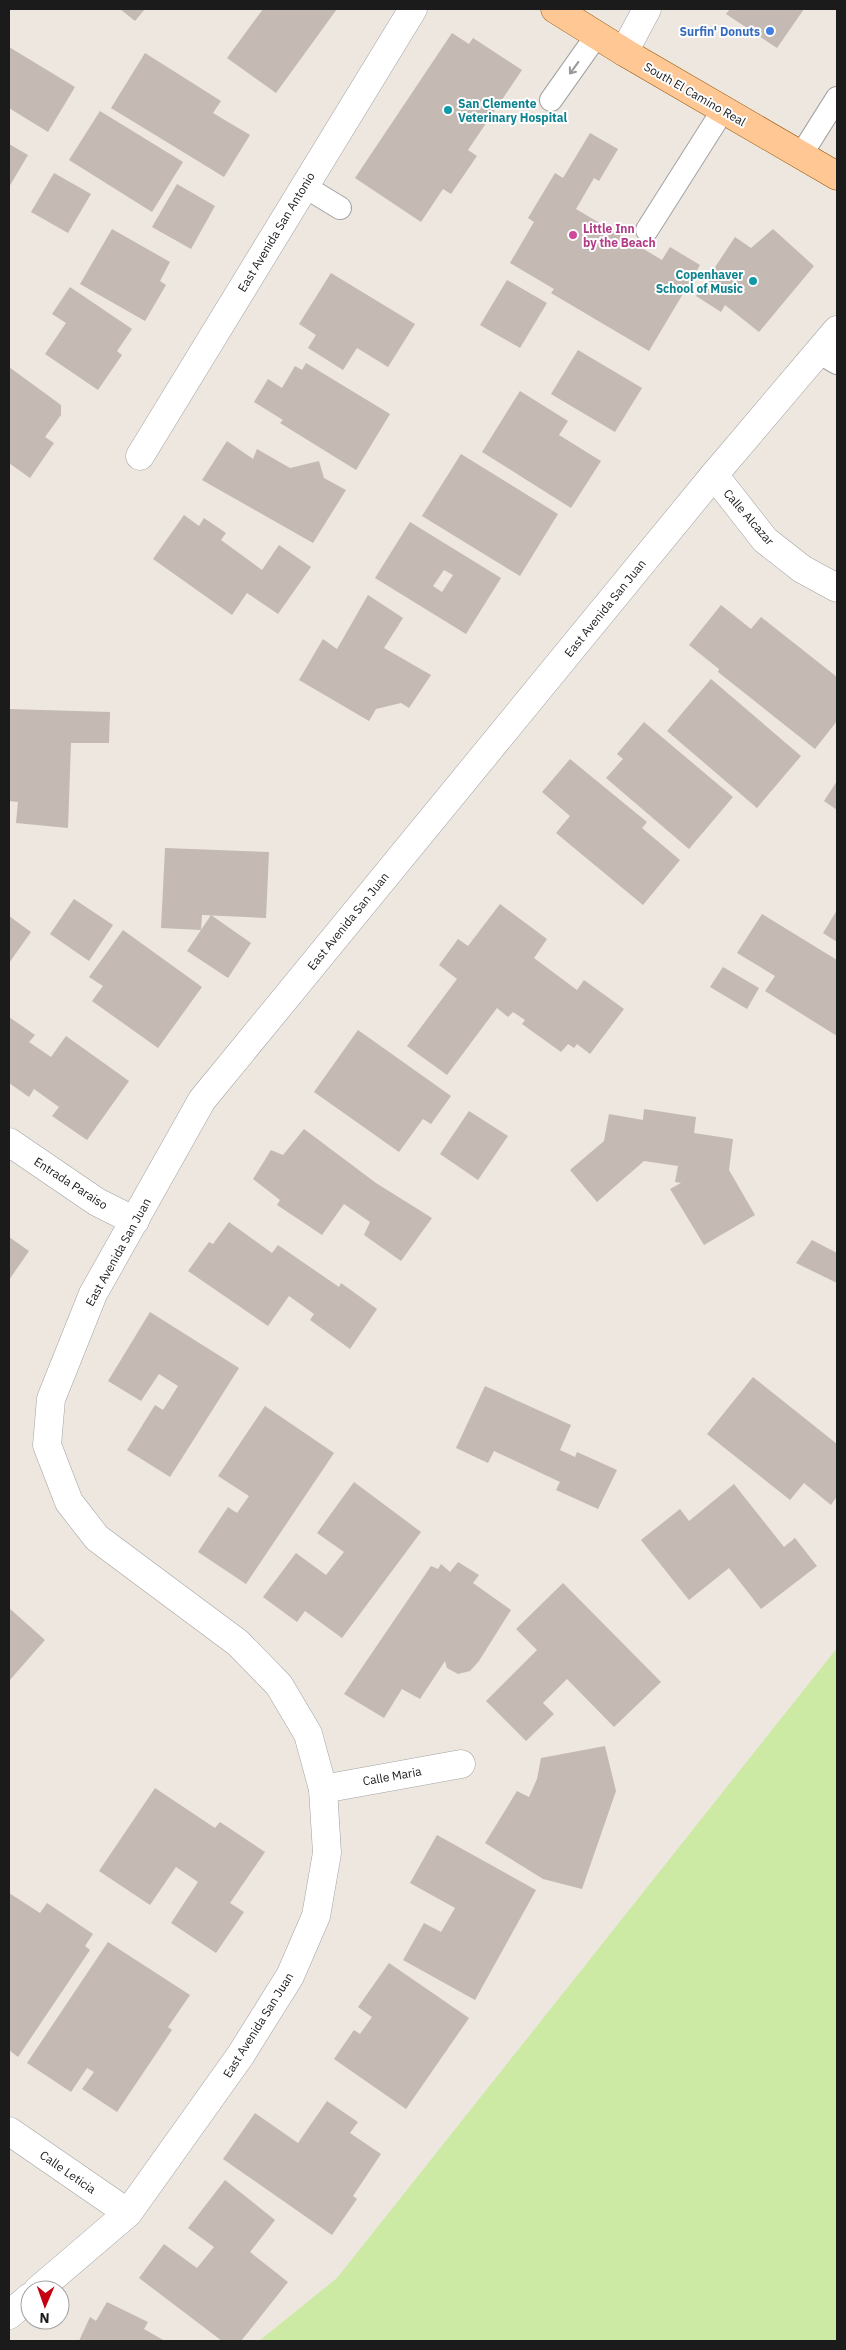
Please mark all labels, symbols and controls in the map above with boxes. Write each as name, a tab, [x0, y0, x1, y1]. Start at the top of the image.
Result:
place label: Surfin' Donuts	[680, 24, 760, 39]
marker: Surfin' Donuts	[764, 25, 776, 37]
street label: South El Camino Real	[641, 59, 749, 129]
one-way arrow	[569, 61, 579, 75]
place label: San Clemente Veterinary Hospital	[458, 96, 568, 125]
marker: San Clemente Veterinary Hospital	[442, 104, 454, 116]
street label: East Avenida San Antonio	[234, 169, 318, 295]
place label: Little Inn by the Beach	[583, 221, 656, 250]
marker: Little Inn by the Beach	[567, 229, 579, 241]
place label: Copenhaver School of Music	[656, 267, 743, 296]
marker: Copenhaver School of Music	[747, 275, 759, 287]
street label: Calle Alcazar	[721, 486, 778, 549]
street label: East Avenida San Juan	[561, 556, 649, 660]
street label: East Avenida San Juan	[304, 869, 392, 973]
street label: Entrada Paraiso	[31, 1154, 111, 1213]
street label: East Avenida San Juan	[82, 1195, 154, 1309]
street label: Calle Maria	[361, 1763, 423, 1789]
street label: East Avenida San Juan	[220, 1970, 296, 2080]
street label: Calle Leticia	[37, 2147, 99, 2197]
north arrow	[20, 2280, 70, 2330]
text: N	[39, 2309, 50, 2327]

